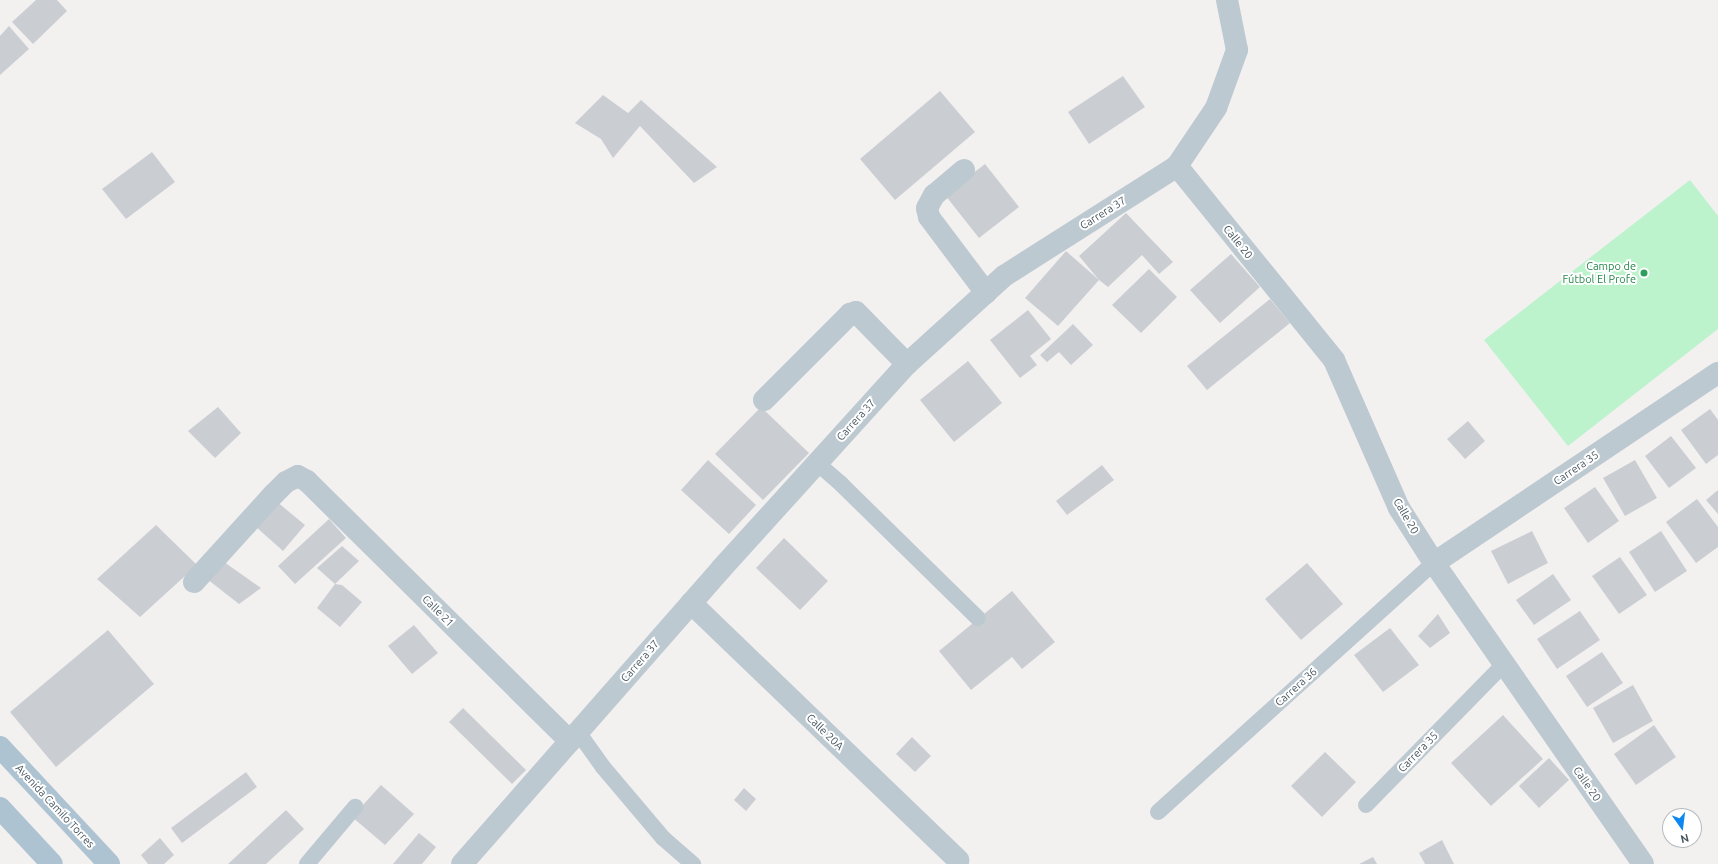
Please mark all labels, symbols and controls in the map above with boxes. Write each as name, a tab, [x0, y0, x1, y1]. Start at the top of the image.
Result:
street label: Carrera 37	[1078, 194, 1128, 232]
street label: Calle 20	[1221, 223, 1255, 261]
place label: Campo de Fútbol El Profe	[1563, 260, 1636, 286]
marker: Campo de Fútbol El Profe	[1639, 268, 1649, 278]
street label: Carrera 37	[834, 396, 878, 444]
street label: Carrera 35	[1551, 448, 1601, 488]
street label: Calle 20	[1390, 496, 1422, 536]
street label: Calle 21	[419, 592, 457, 630]
street label: Carrera 37	[618, 637, 662, 685]
street label: Carrera 36	[1272, 665, 1320, 709]
street label: Calle 20A	[804, 711, 846, 753]
street label: Carrera 35	[1395, 729, 1441, 775]
street label: Avenida Camilo Torres	[13, 761, 97, 851]
street label: Calle 20	[1570, 764, 1604, 804]
north arrow	[1662, 808, 1702, 848]
text: N	[1679, 832, 1690, 845]

